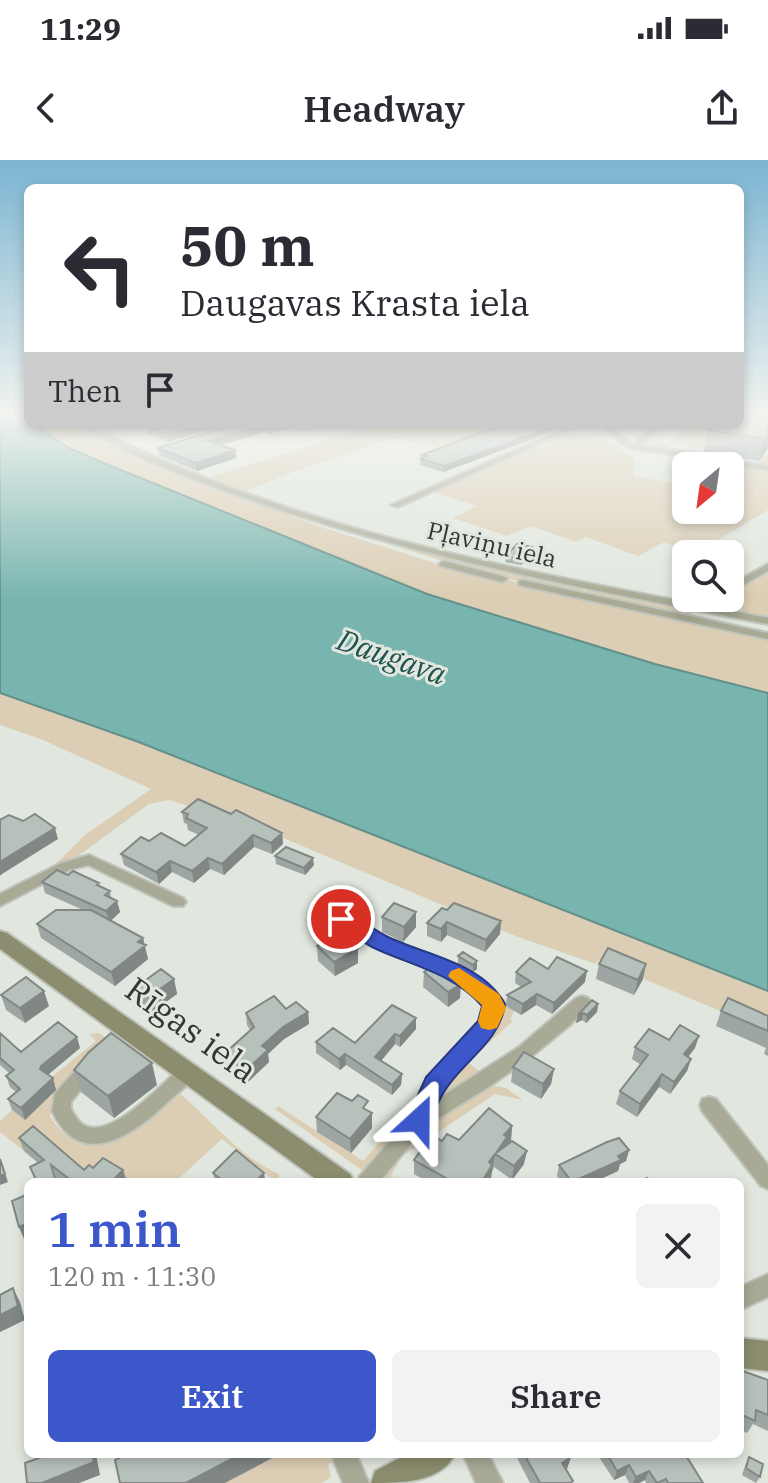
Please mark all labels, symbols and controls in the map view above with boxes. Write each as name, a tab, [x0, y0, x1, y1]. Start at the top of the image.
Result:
text: 11:29	[40, 9, 121, 48]
text: Headway	[303, 85, 465, 132]
icon: back	[24, 86, 68, 130]
icon: share	[700, 86, 744, 130]
text: 50 m	[180, 209, 315, 281]
icon: left	[48, 216, 152, 320]
text: Daugavas Krasta iela	[180, 279, 530, 326]
icon: arrive	[138, 368, 182, 412]
text: Then	[48, 371, 122, 410]
north arrow	[672, 452, 744, 524]
map controls	[672, 452, 744, 612]
street label: Pļaviņu iela	[424, 514, 560, 574]
button: search	[672, 540, 744, 612]
water label: Daugava	[331, 619, 452, 693]
pin	[307, 885, 375, 953]
icon: arrive	[319, 897, 363, 941]
street label: Rīgas iela	[117, 966, 267, 1092]
position arrow	[377, 1078, 461, 1162]
text: 1 min	[48, 1198, 181, 1260]
button: close	[636, 1204, 720, 1288]
text: 120 m · 11:30	[48, 1259, 216, 1293]
button: Exit	[48, 1350, 376, 1442]
button: Share	[392, 1350, 720, 1442]

